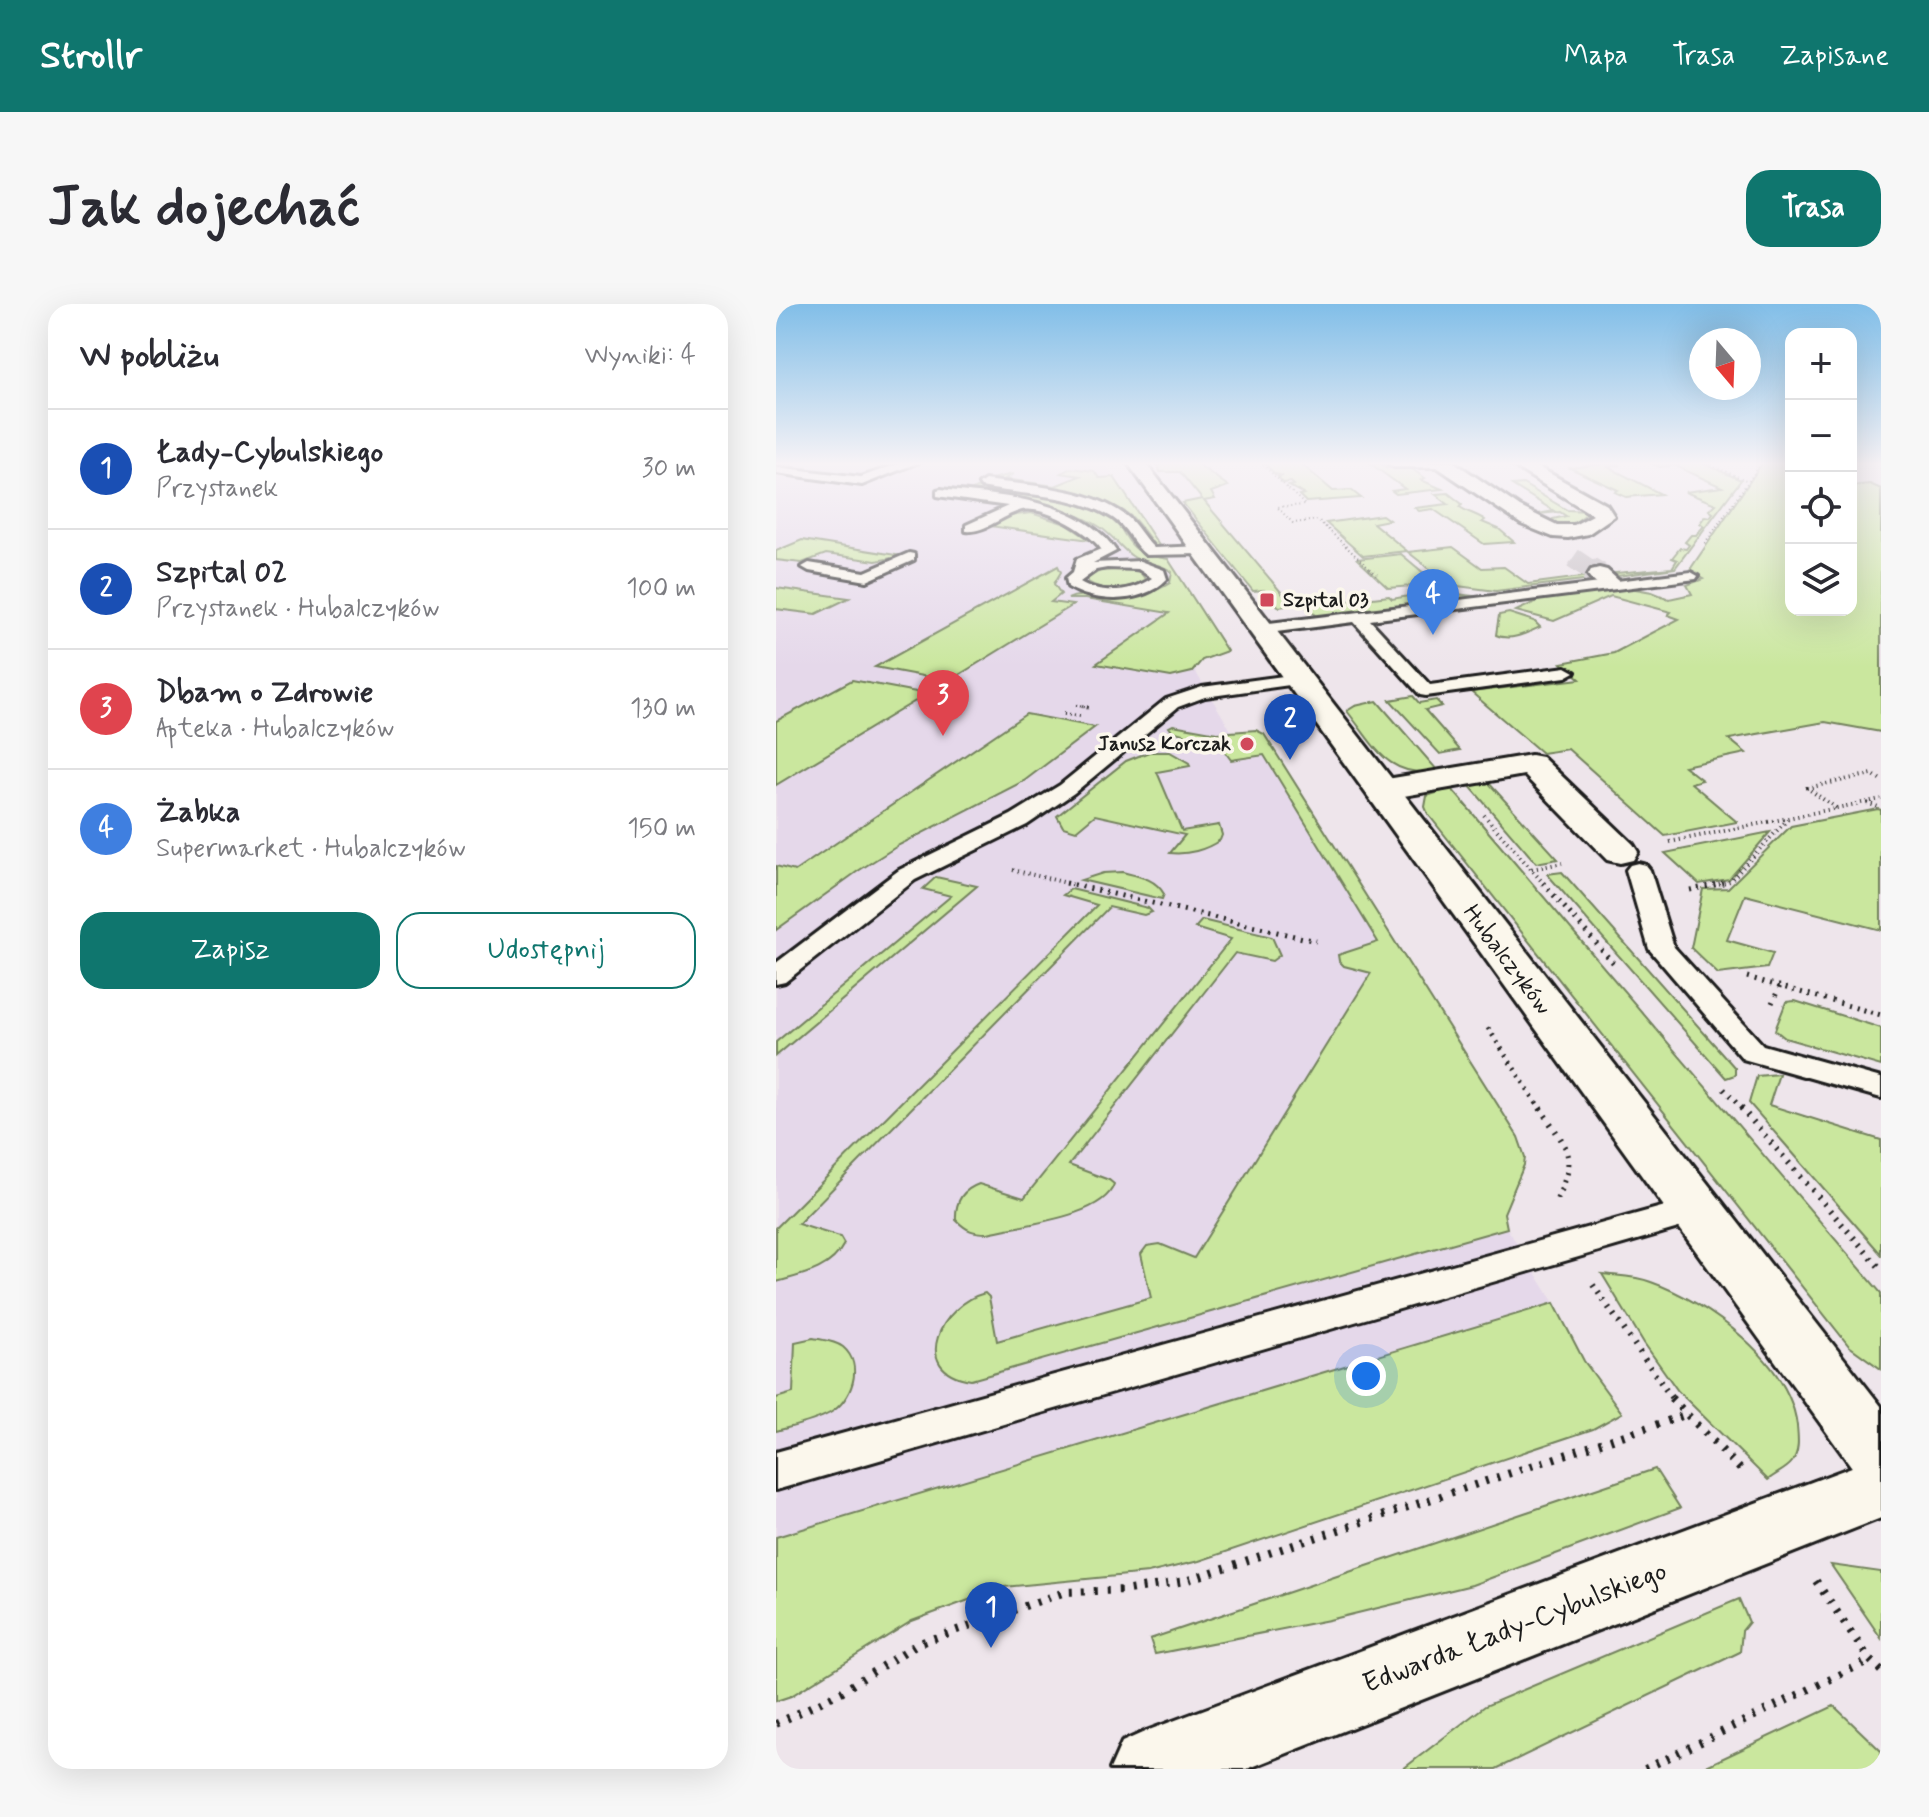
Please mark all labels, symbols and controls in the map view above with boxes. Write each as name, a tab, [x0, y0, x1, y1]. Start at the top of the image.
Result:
text: Strollr	[40, 32, 142, 81]
text: Mapa	[1564, 38, 1628, 75]
text: Trasa	[1672, 38, 1735, 75]
text: Zapisane	[1779, 38, 1889, 75]
button: Trasa	[1746, 170, 1881, 247]
text: Jak dojechać	[48, 172, 360, 245]
north arrow	[1689, 328, 1761, 400]
map controls	[1785, 328, 1857, 616]
button: +	[1785, 328, 1857, 400]
text: W pobliżu	[80, 334, 219, 379]
text: Wyniki: 4	[585, 339, 696, 373]
button: −	[1785, 400, 1857, 472]
text: Łady-Cybulskiego	[156, 433, 383, 472]
text: 1	[100, 452, 112, 486]
text: 30 m	[642, 452, 696, 486]
text: Przystanek	[156, 472, 278, 506]
button: locate	[1785, 472, 1857, 544]
button: layers	[1785, 544, 1857, 616]
text: Szpital 02	[156, 553, 287, 592]
pin: 4	[1407, 569, 1459, 635]
text: 2	[100, 572, 112, 606]
text: 100 m	[626, 572, 696, 606]
place label: Szpital 03	[1283, 587, 1369, 614]
marker: Szpital 03	[1258, 591, 1276, 609]
text: Przystanek · Hubalczyków	[156, 592, 439, 626]
pin: 3	[917, 670, 969, 736]
text: Dbam o Zdrowie	[156, 673, 373, 712]
text: 3	[100, 692, 112, 726]
text: 130 m	[630, 692, 696, 726]
pin: 2	[1264, 694, 1316, 760]
text: Apteka · Hubalczyków	[156, 712, 394, 746]
place label: Janusz Korczak	[1098, 731, 1231, 758]
marker: Janusz Korczak	[1238, 735, 1256, 753]
text: Żabka	[156, 793, 240, 832]
text: 4	[98, 812, 114, 846]
text: 150 m	[627, 812, 696, 846]
text: Supermarket · Hubalczyków	[156, 832, 466, 866]
street label: Hubalczyków	[1455, 899, 1559, 1021]
button: Zapisz	[80, 912, 380, 989]
button: Udostępnij	[396, 912, 696, 989]
your location	[1346, 1356, 1386, 1396]
street label: Edwarda Łady-Cybulskiego	[1358, 1553, 1672, 1703]
pin: 1	[965, 1582, 1017, 1648]

